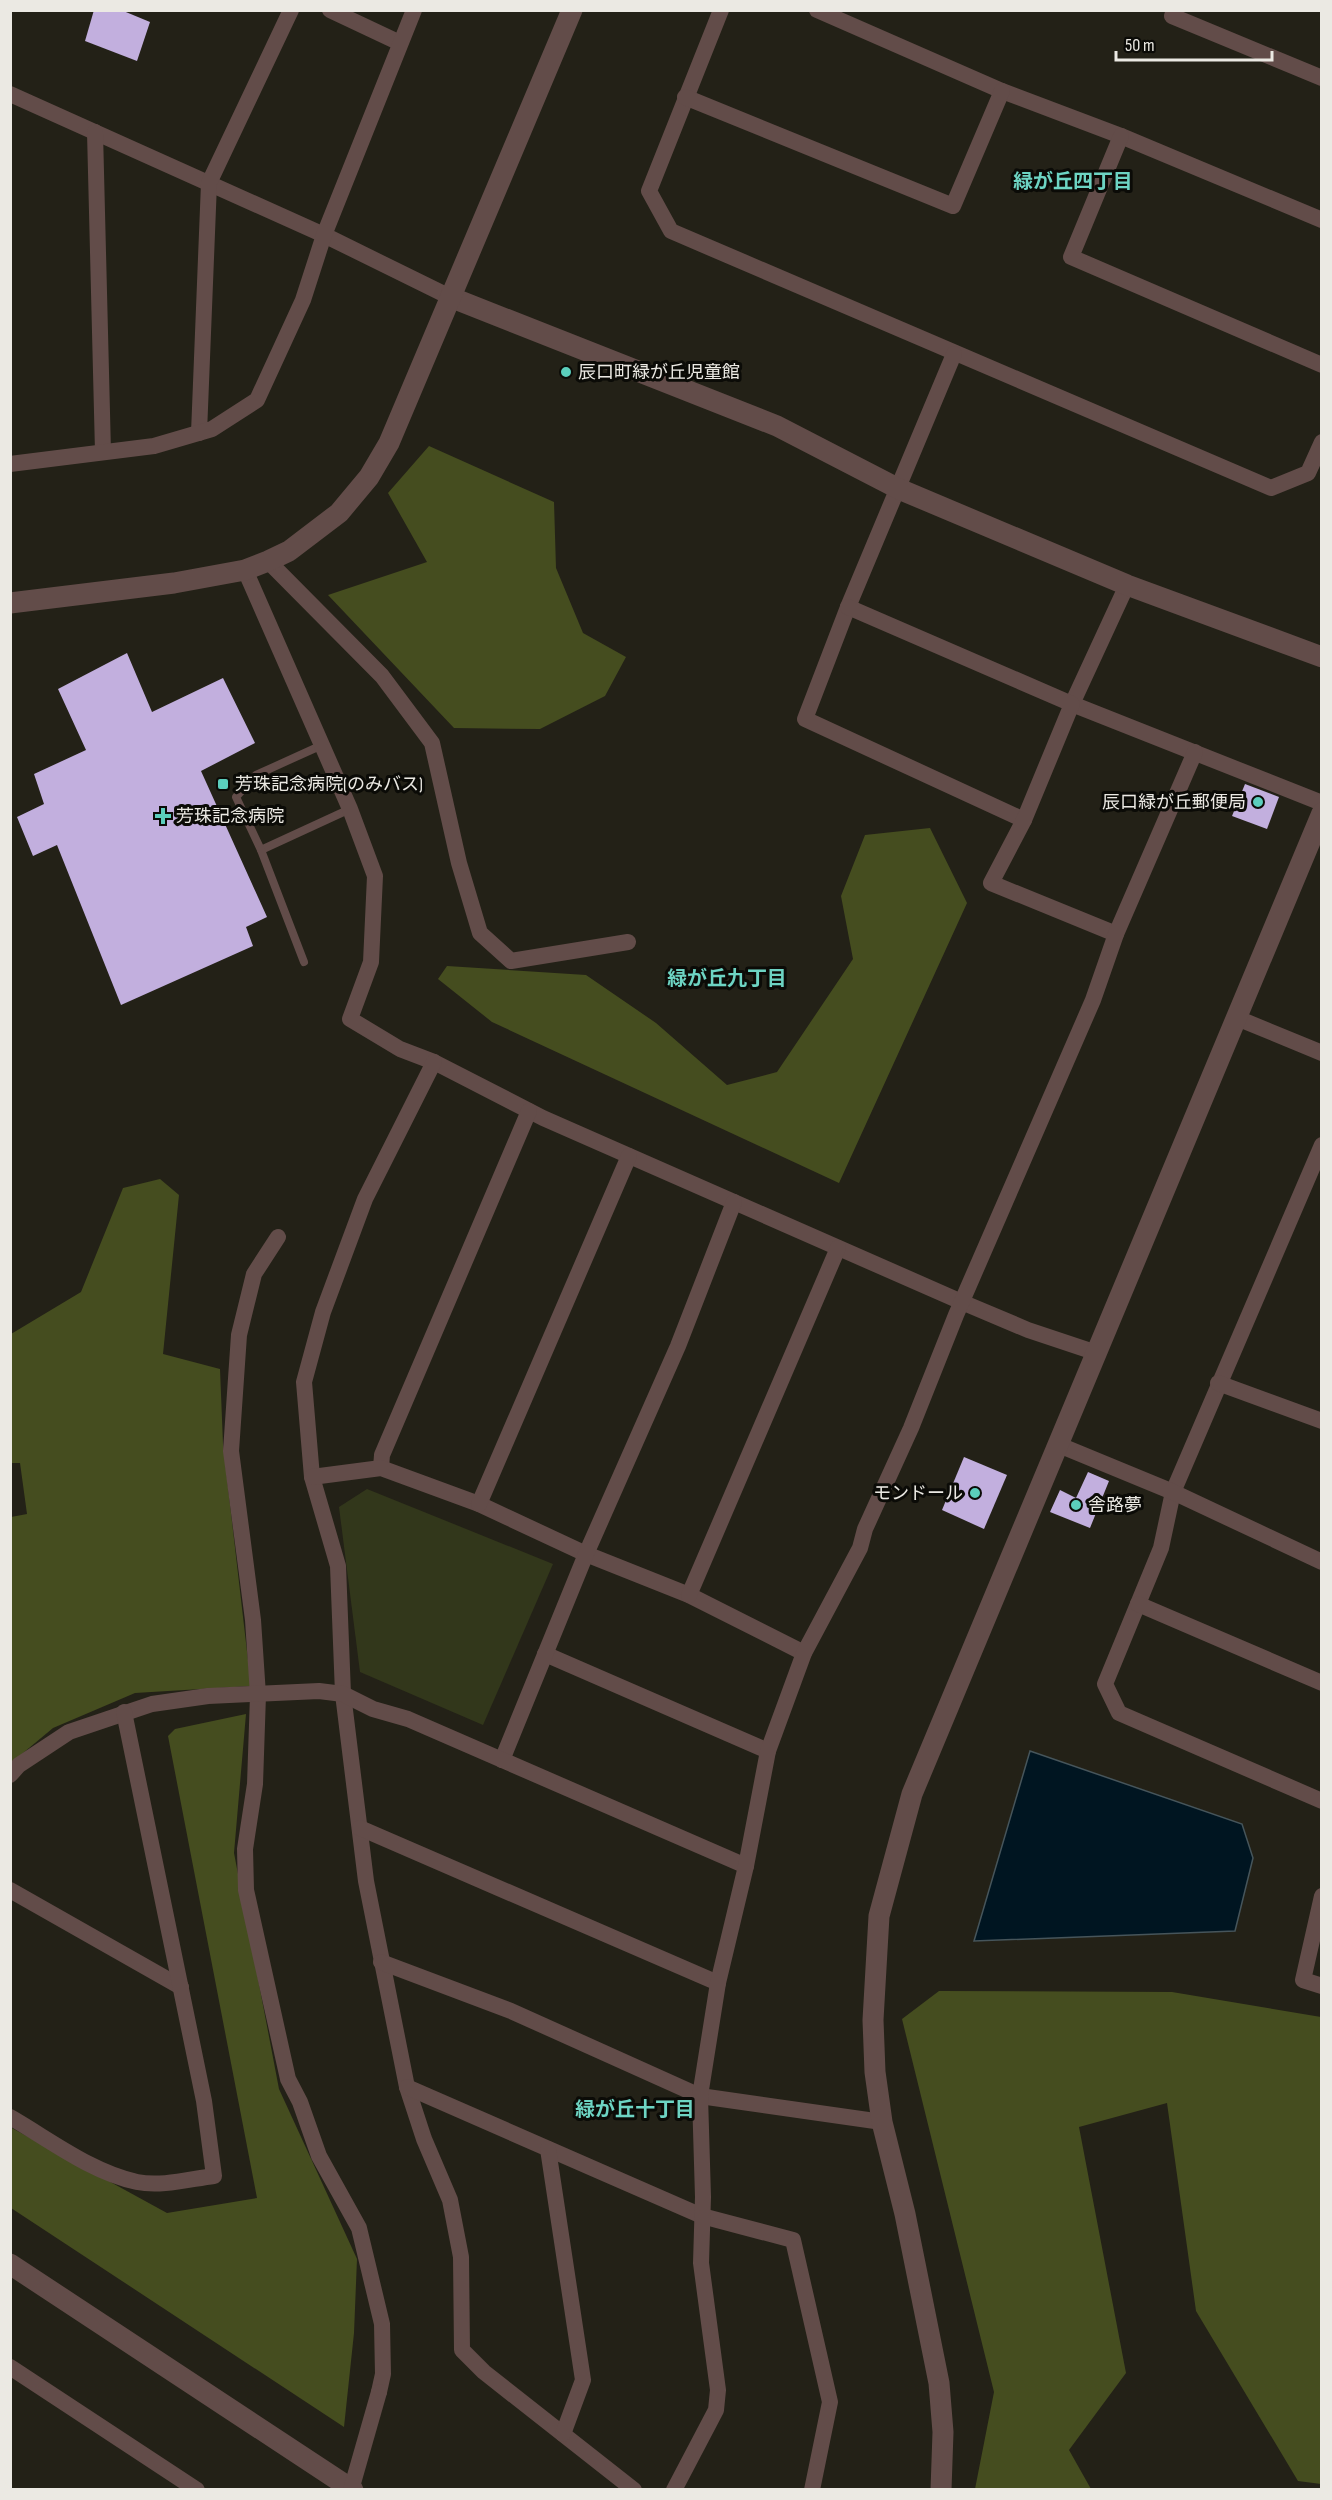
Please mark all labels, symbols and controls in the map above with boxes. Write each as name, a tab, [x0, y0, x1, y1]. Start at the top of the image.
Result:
scale bar	[1116, 24, 1272, 62]
text: 50 m	[1125, 35, 1155, 56]
district label: 緑が丘四丁目	[1013, 170, 1133, 194]
place label: 辰口町緑が丘児童館	[578, 362, 740, 383]
marker: 辰口町緑が丘児童館	[559, 365, 573, 379]
place label: 芳珠記念病院(のみバス)	[235, 774, 423, 795]
marker: 芳珠記念病院(のみバス)	[216, 777, 230, 791]
place label: 辰口緑が丘郵便局	[1102, 792, 1246, 813]
marker: 辰口緑が丘郵便局	[1251, 795, 1265, 809]
place label: 芳珠記念病院	[176, 806, 284, 827]
marker: 芳珠記念病院	[154, 807, 172, 825]
district label: 緑が丘九丁目	[667, 967, 787, 991]
place label: モンドール	[873, 1483, 963, 1504]
marker: モンドール	[968, 1486, 982, 1500]
place label: 舎路夢	[1088, 1495, 1142, 1516]
marker: 舎路夢	[1069, 1498, 1083, 1512]
district label: 緑が丘十丁目	[575, 2098, 695, 2122]

